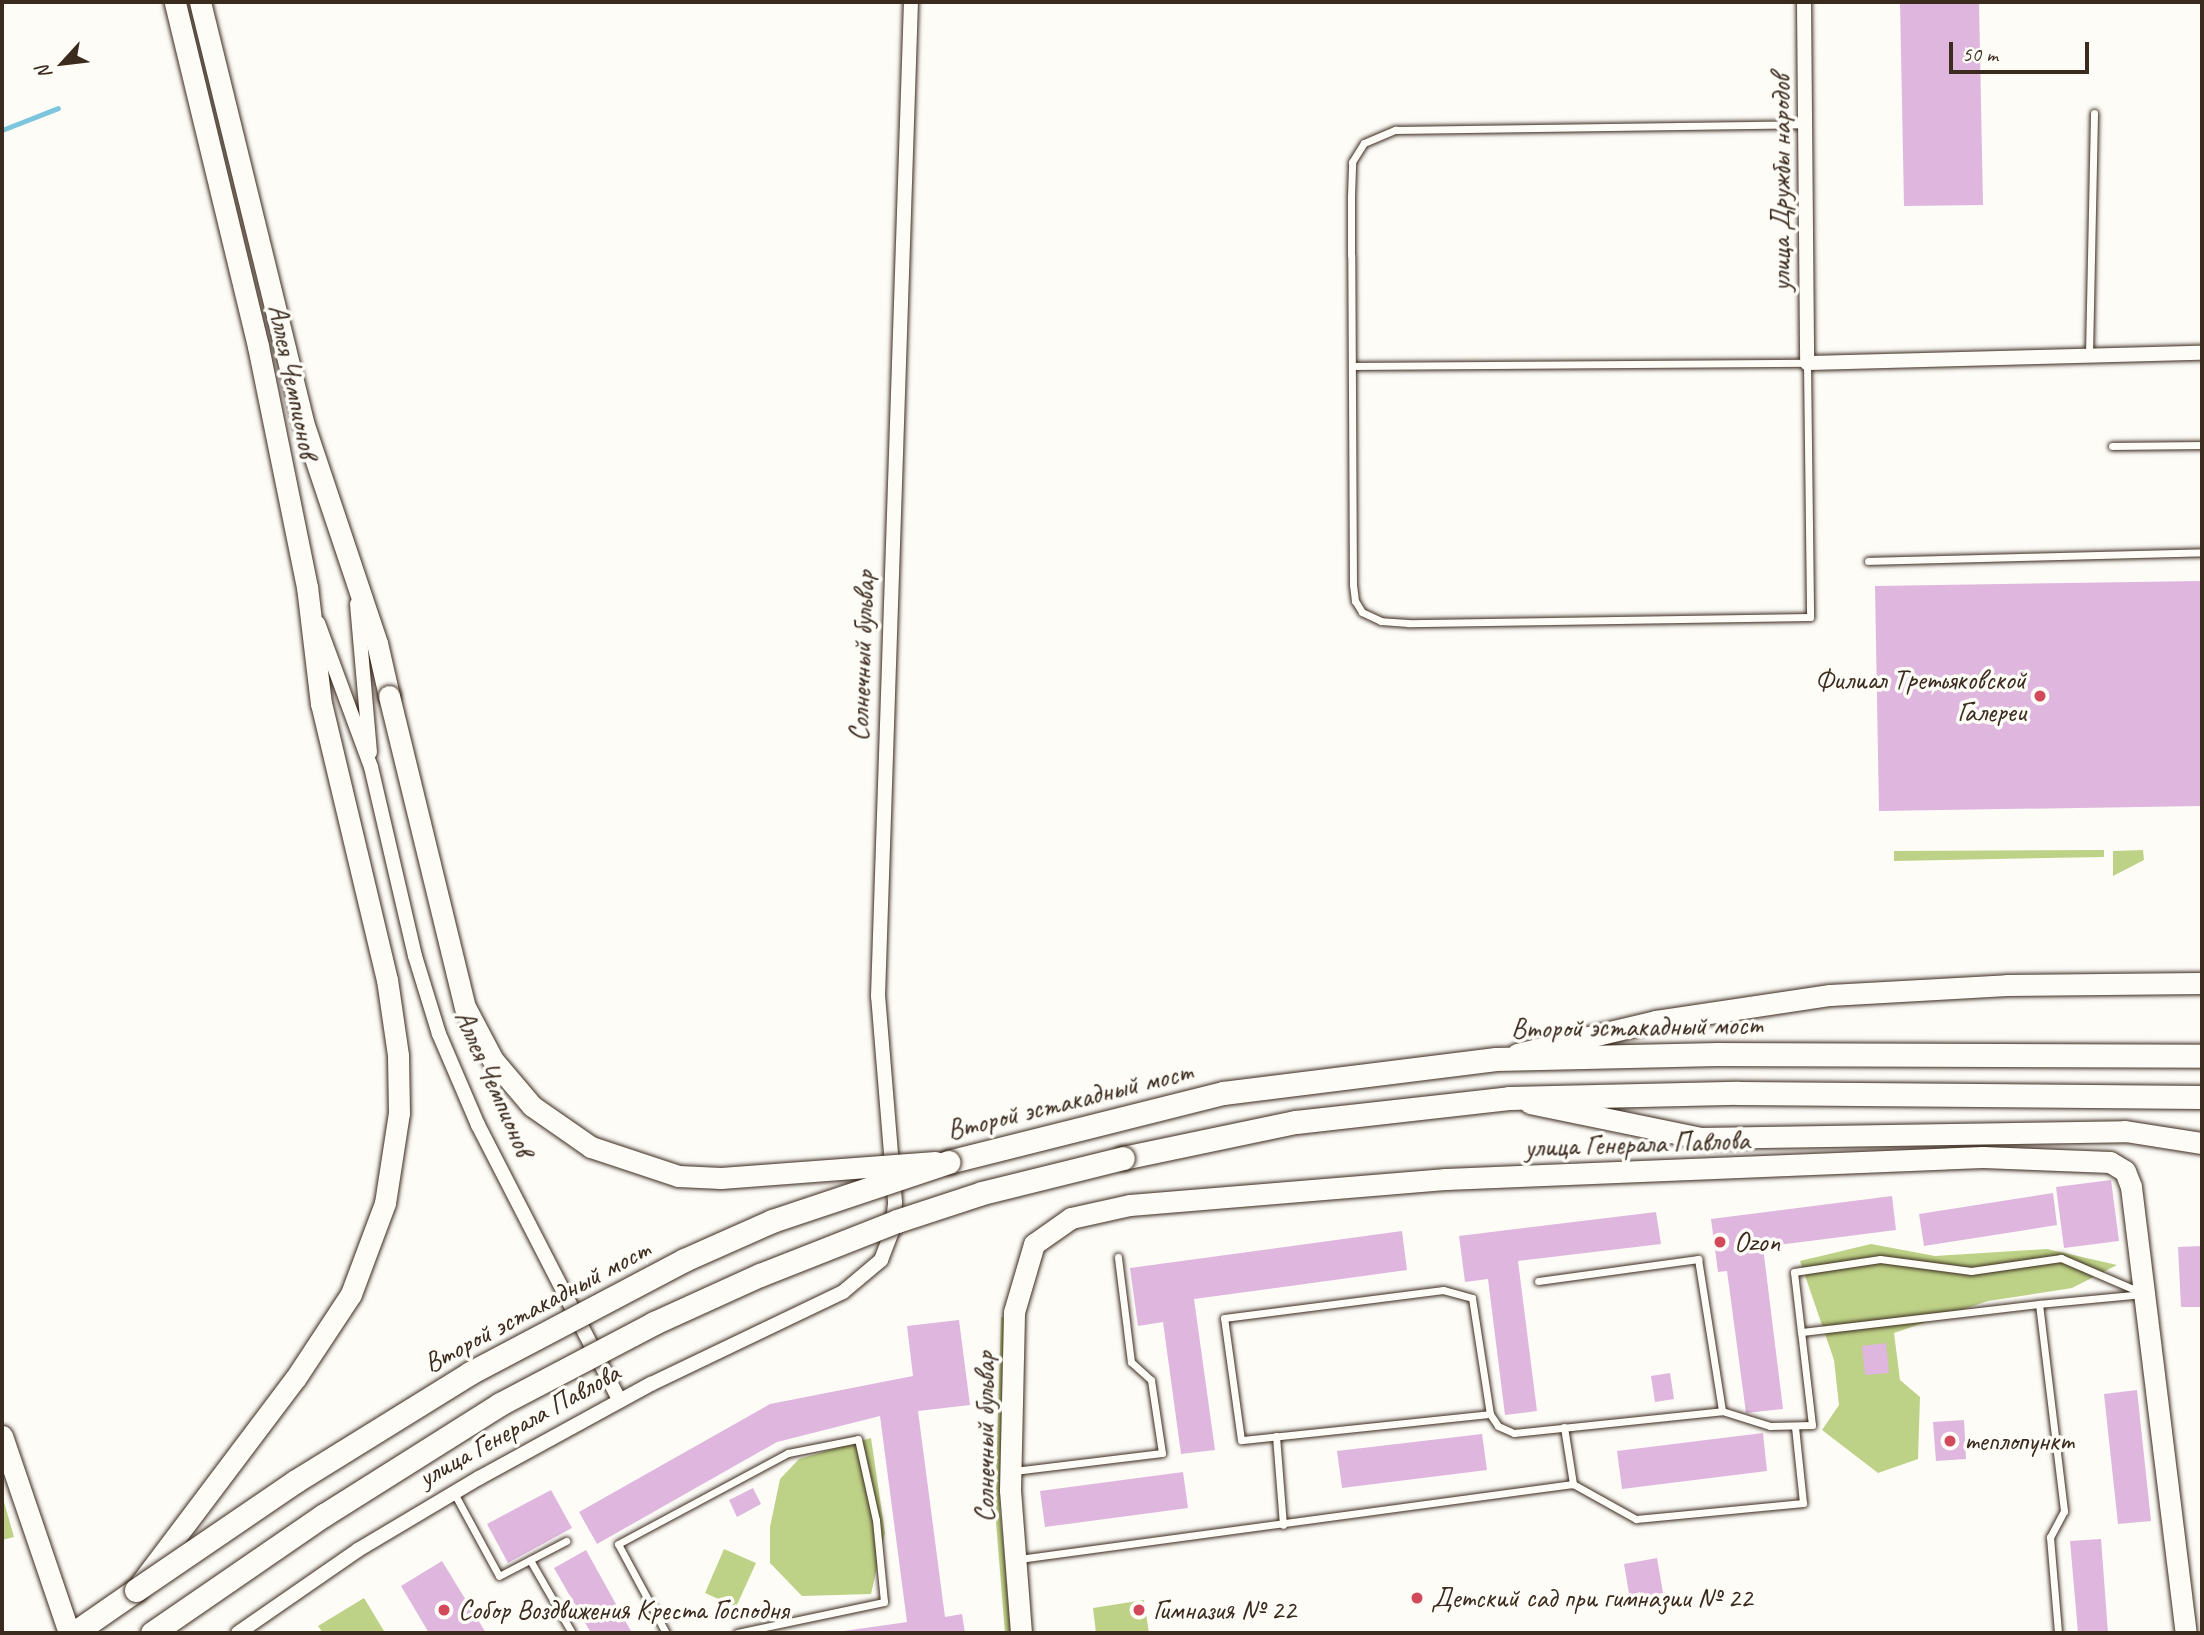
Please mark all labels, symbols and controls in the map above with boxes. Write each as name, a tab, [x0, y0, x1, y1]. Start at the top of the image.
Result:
north arrow	[28, 28, 98, 98]
scale bar	[1952, 28, 2092, 72]
text: 50 m	[1962, 41, 1998, 67]
text: N	[31, 62, 58, 83]
street label: улица Дружбы народов	[1764, 75, 1798, 291]
street label: Аллея Чемпионов	[260, 300, 326, 462]
street label: Солнечный бульвар	[842, 570, 882, 742]
place label: Филиал Третьяковской Галереи	[1813, 663, 2026, 729]
marker: Филиал Третьяковской Галереи	[2032, 688, 2048, 704]
street label: Аллея Чемпионов	[446, 1003, 542, 1163]
street label: Второй эстакадный мост	[1511, 1008, 1763, 1046]
street label: Второй эстакадный мост	[944, 1054, 1196, 1148]
street label: улица Генерала Павлова	[1524, 1123, 1750, 1165]
place label: Ozon	[1734, 1225, 1780, 1259]
street label: Второй эстакадный мост	[418, 1232, 656, 1380]
marker: Ozon	[1712, 1234, 1728, 1250]
street label: Солнечный бульвар	[968, 1352, 1002, 1522]
street label: улица Генерала Павлова	[413, 1356, 625, 1494]
place label: теплопункт	[1964, 1424, 2073, 1458]
marker: теплопункт	[1942, 1433, 1958, 1449]
place label: Детский сад при гимназии № 22	[1431, 1581, 1749, 1615]
marker: Детский сад при гимназии № 22	[1409, 1590, 1425, 1606]
place label: Собор Воздвижения Креста Господня	[458, 1593, 794, 1627]
place label: Гимназия № 22	[1153, 1593, 1296, 1627]
marker: Собор Воздвижения Креста Господня	[436, 1602, 452, 1618]
marker: Гимназия № 22	[1131, 1602, 1147, 1618]

